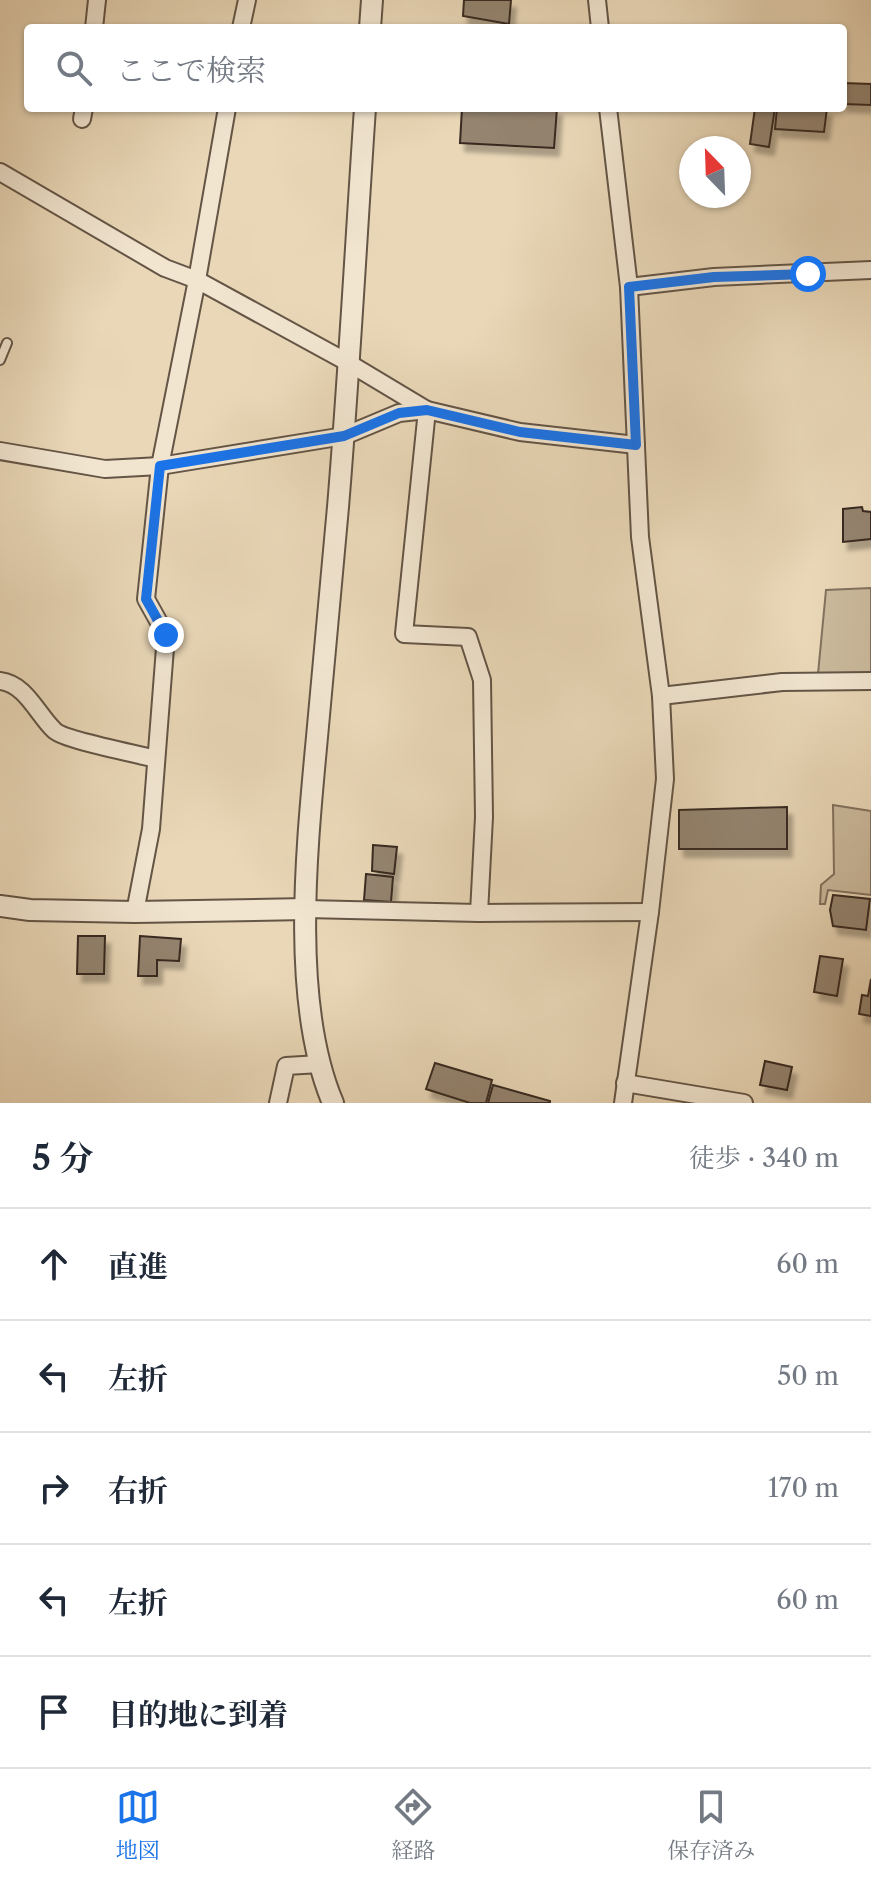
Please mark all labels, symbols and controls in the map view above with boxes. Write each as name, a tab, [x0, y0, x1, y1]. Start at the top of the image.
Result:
search box	[24, 24, 847, 112]
icon: search	[52, 46, 96, 90]
text: ここで検索	[116, 52, 266, 89]
north arrow	[679, 136, 751, 208]
route start	[790, 256, 826, 292]
route end	[148, 617, 184, 653]
text: 5 分	[32, 1137, 93, 1179]
text: 徒歩 · 340 m	[689, 1142, 839, 1174]
icon: ahead	[32, 1242, 76, 1286]
text: 直進	[108, 1248, 168, 1285]
text: 60 m	[776, 1248, 839, 1280]
icon: left	[32, 1354, 76, 1398]
text: 左折	[108, 1360, 168, 1397]
text: 50 m	[777, 1360, 839, 1392]
icon: right	[32, 1466, 76, 1510]
text: 右折	[108, 1472, 168, 1509]
text: 170 m	[768, 1472, 839, 1504]
icon: left	[32, 1578, 76, 1622]
text: 左折	[108, 1584, 168, 1621]
text: 60 m	[776, 1584, 839, 1616]
icon: arrive	[32, 1690, 76, 1734]
text: 目的地に到着	[108, 1696, 288, 1733]
tab: 地図	[116, 1785, 160, 1864]
tab: 経路	[391, 1785, 435, 1864]
tab: 保存済み	[667, 1785, 755, 1864]

